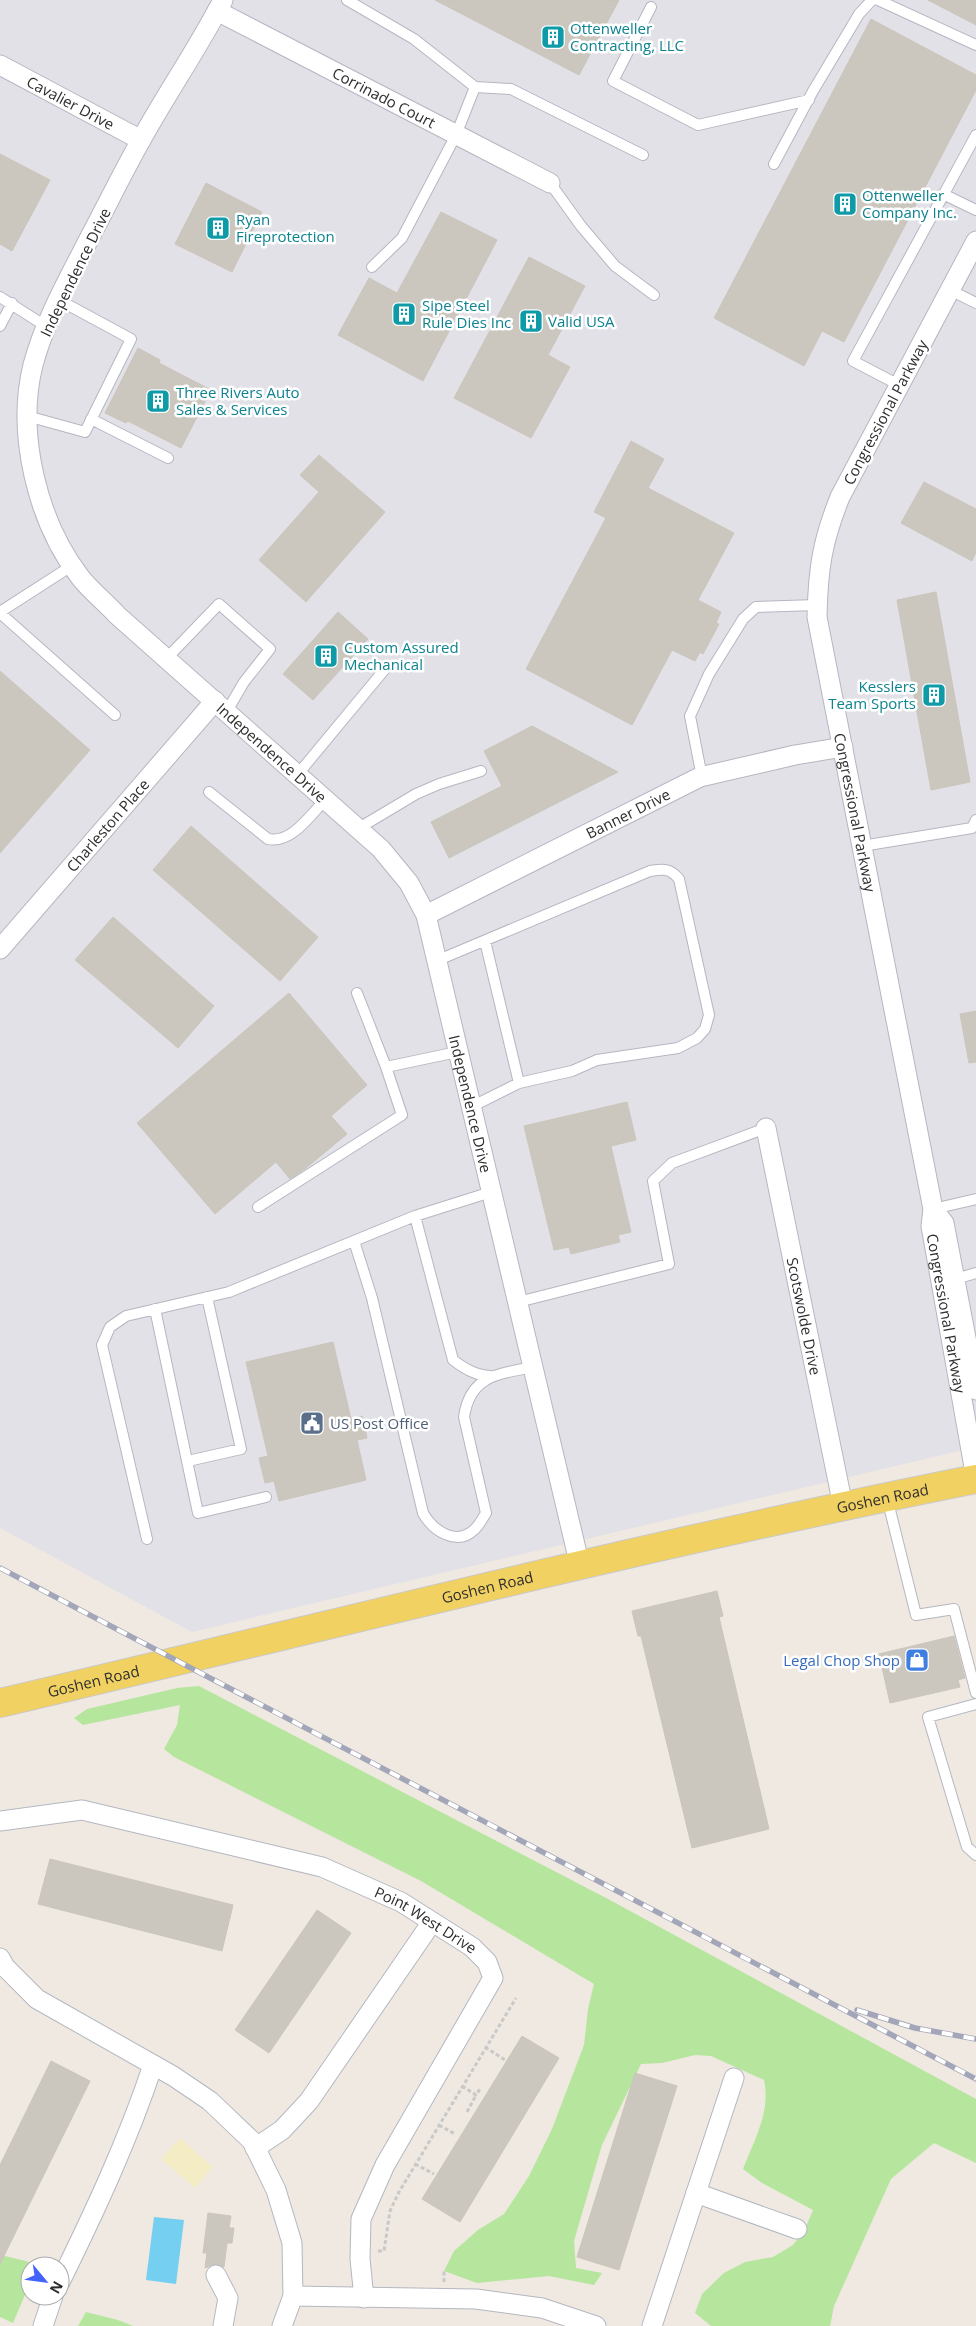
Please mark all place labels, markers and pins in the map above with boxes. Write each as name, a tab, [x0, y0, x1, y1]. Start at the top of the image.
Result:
place label: Ottenweller Contracting, LLC	[570, 18, 684, 55]
building icon: Ottenweller Contracting, LLC	[540, 24, 566, 50]
place label: Ottenweller Company Inc.	[862, 185, 957, 222]
building icon: Ottenweller Company Inc.	[832, 191, 858, 217]
place label: Ryan Fireprotection	[236, 209, 335, 246]
building icon: Ryan Fireprotection	[205, 215, 231, 241]
place label: Sipe Steel Rule Dies Inc	[422, 295, 511, 332]
building icon: Sipe Steel Rule Dies Inc	[391, 301, 417, 327]
building icon: Valid USA	[518, 308, 544, 334]
place label: Valid USA	[548, 311, 615, 331]
place label: Three Rivers Auto Sales & Services	[176, 382, 300, 419]
building icon: Three Rivers Auto Sales & Services	[145, 388, 171, 414]
place label: Custom Assured Mechanical	[344, 637, 459, 674]
building icon: Custom Assured Mechanical	[313, 643, 339, 669]
place label: Kesslers Team Sports	[828, 676, 916, 713]
building icon: Kesslers Team Sports	[921, 682, 947, 708]
public building icon: US Post Office	[299, 1410, 325, 1436]
place label: US Post Office	[330, 1413, 429, 1433]
shop icon: Legal Chop Shop	[904, 1647, 930, 1673]
place label: Legal Chop Shop	[783, 1650, 900, 1670]

